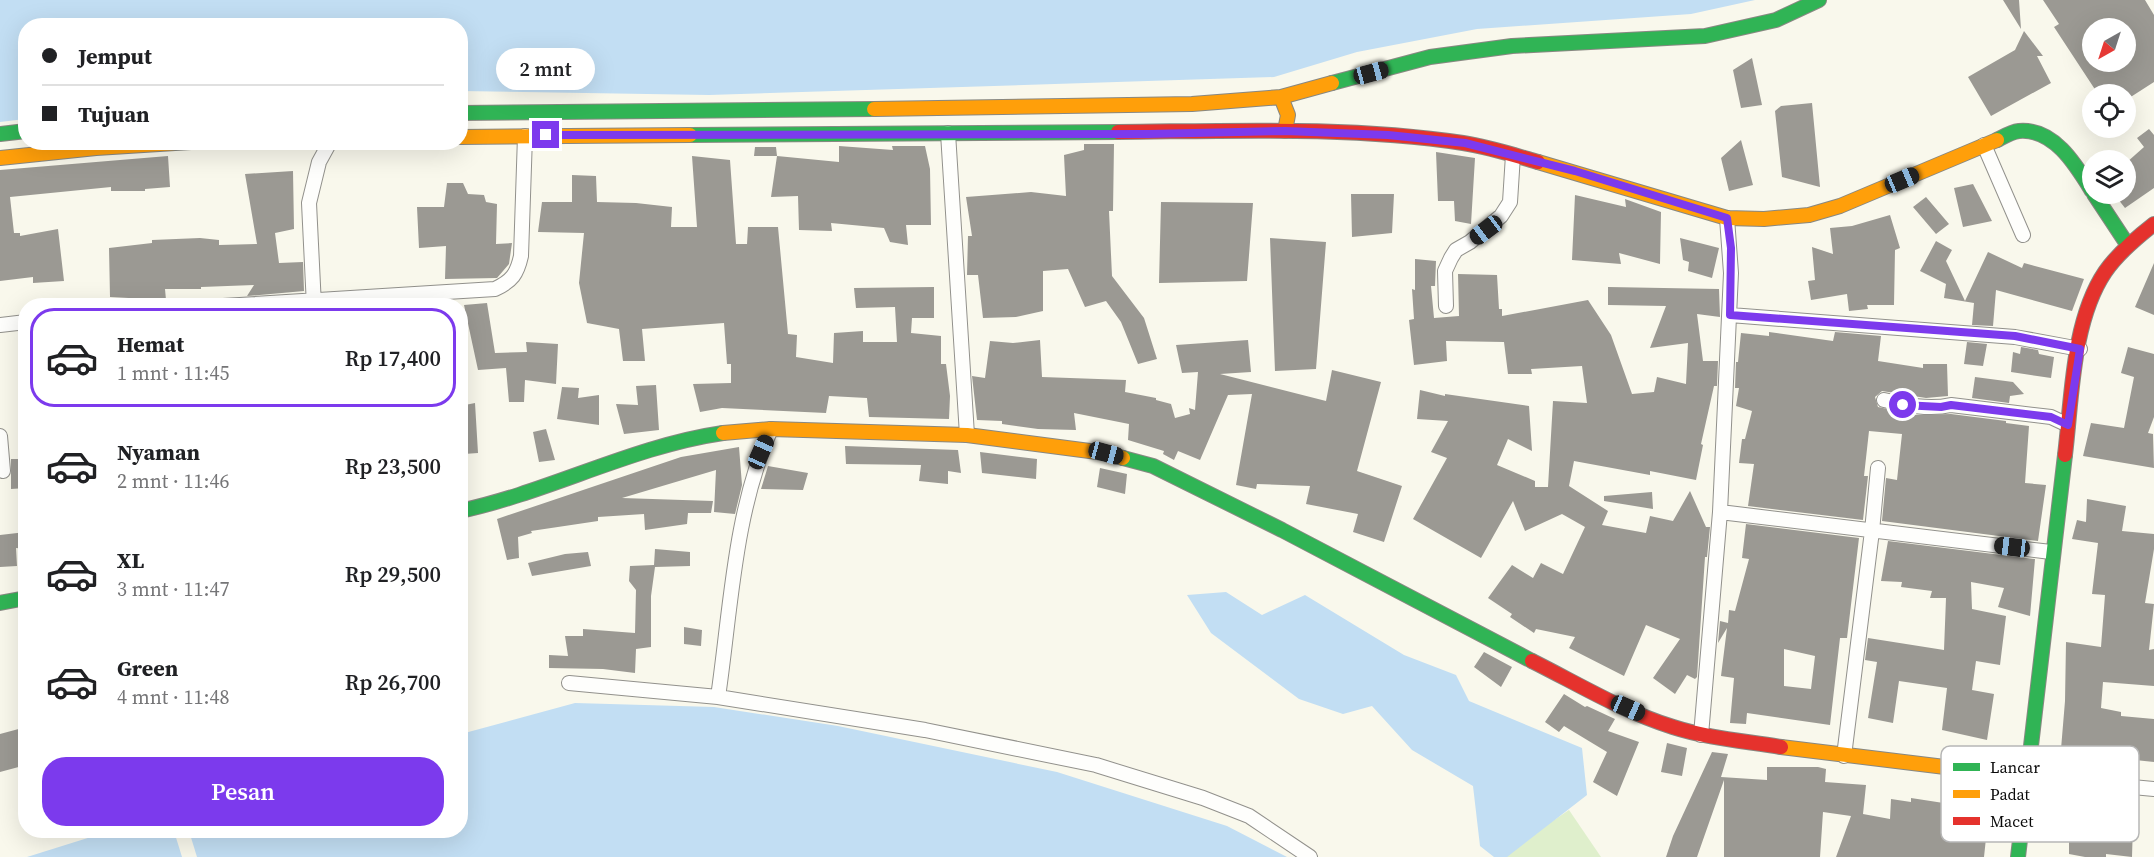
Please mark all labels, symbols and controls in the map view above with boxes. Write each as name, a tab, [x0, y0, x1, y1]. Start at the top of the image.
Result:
north arrow	[2082, 18, 2136, 72]
map controls	[2082, 18, 2136, 204]
text: Jemput	[78, 41, 152, 71]
callout: 2 mnt	[496, 48, 596, 90]
text: 2 mnt	[520, 55, 571, 83]
car	[1351, 60, 1391, 86]
button: locate	[2082, 84, 2136, 138]
text: Tujuan	[78, 99, 150, 129]
route end	[532, 121, 559, 148]
button: layers	[2082, 150, 2136, 204]
car	[1882, 165, 1922, 195]
car	[1466, 212, 1506, 248]
text: Hemat	[117, 329, 184, 359]
icon: car	[45, 331, 99, 385]
text: Rp 17,400	[345, 343, 441, 373]
text: 1 mnt · 11:45	[117, 359, 230, 387]
route start	[1889, 391, 1916, 418]
car	[745, 432, 777, 472]
text: Nyaman	[117, 437, 200, 467]
icon: car	[45, 439, 99, 493]
car	[1086, 440, 1126, 466]
text: Rp 23,500	[345, 451, 441, 481]
text: 2 mnt · 11:46	[117, 467, 230, 495]
car	[1993, 536, 2031, 558]
text: XL	[117, 545, 144, 575]
icon: car	[45, 547, 99, 601]
text: Rp 29,500	[345, 559, 441, 589]
text: 3 mnt · 11:47	[117, 575, 230, 603]
text: Green	[117, 653, 178, 683]
icon: car	[45, 655, 99, 709]
text: Rp 26,700	[345, 667, 441, 697]
text: 4 mnt · 11:48	[117, 683, 230, 711]
car	[1608, 692, 1648, 724]
legend	[1941, 746, 2139, 842]
text: Lancar	[1990, 756, 2040, 778]
button: Pesan	[42, 757, 444, 826]
text: Padat	[1990, 783, 2031, 805]
text: Macet	[1990, 810, 2034, 832]

